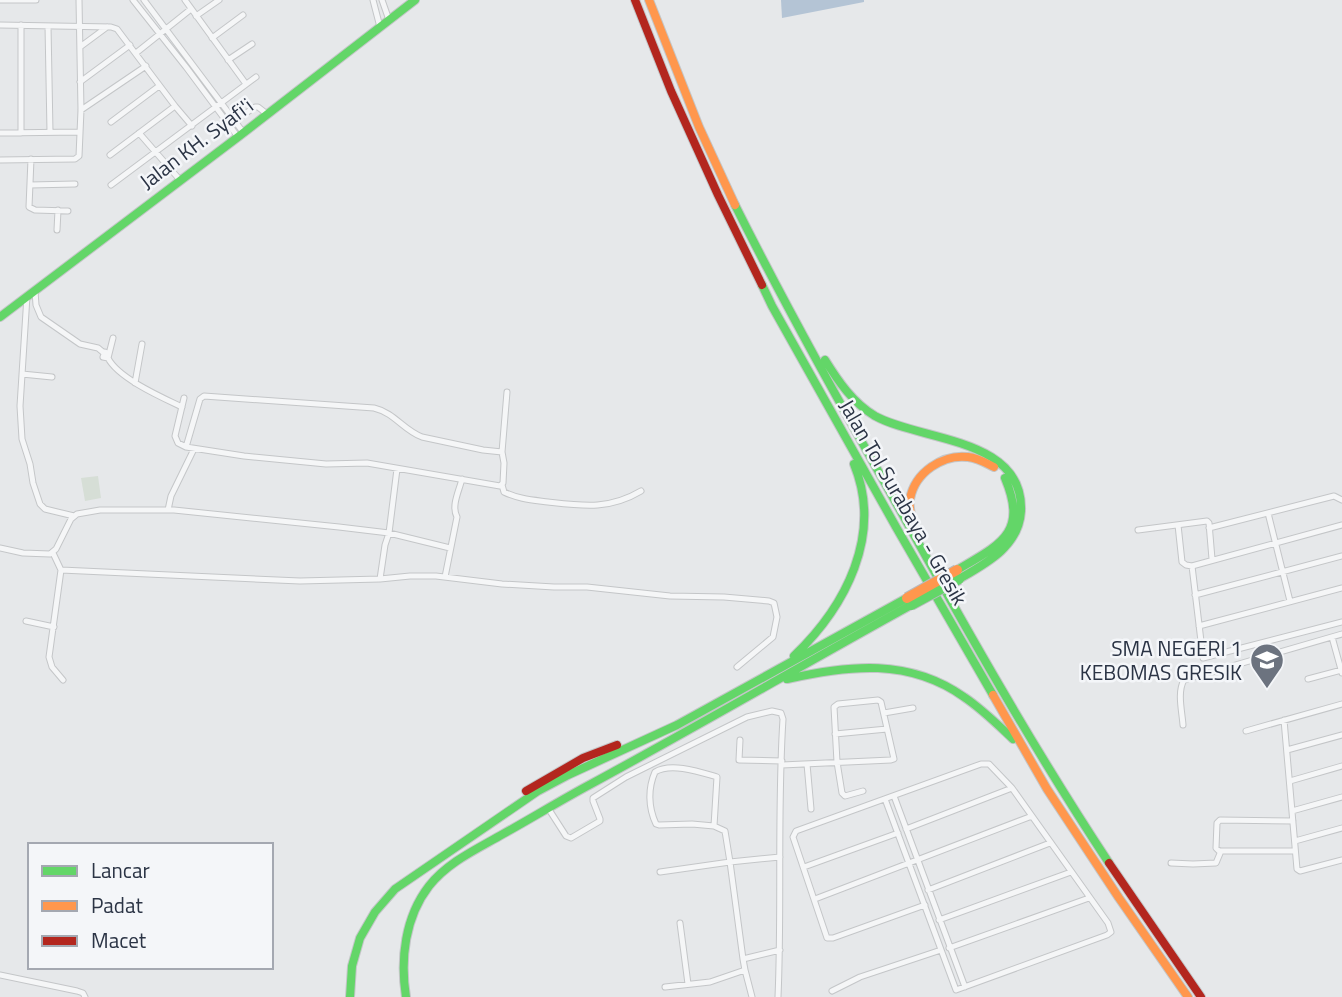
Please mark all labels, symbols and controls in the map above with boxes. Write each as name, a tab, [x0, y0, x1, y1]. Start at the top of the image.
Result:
street label: Jalan KH. Syafi'i	[132, 90, 260, 196]
street label: Jalan Tol Surabaya - Gresik	[832, 393, 976, 611]
place label: SMA NEGERI 1 KEBOMAS GRESIK	[1080, 632, 1242, 688]
school or university icon: SMA NEGERI 1 KEBOMAS GRESIK	[1248, 641, 1286, 690]
legend	[28, 843, 273, 969]
text: Lancar	[91, 854, 150, 886]
text: Padat	[91, 889, 143, 921]
text: Macet	[91, 924, 147, 956]

